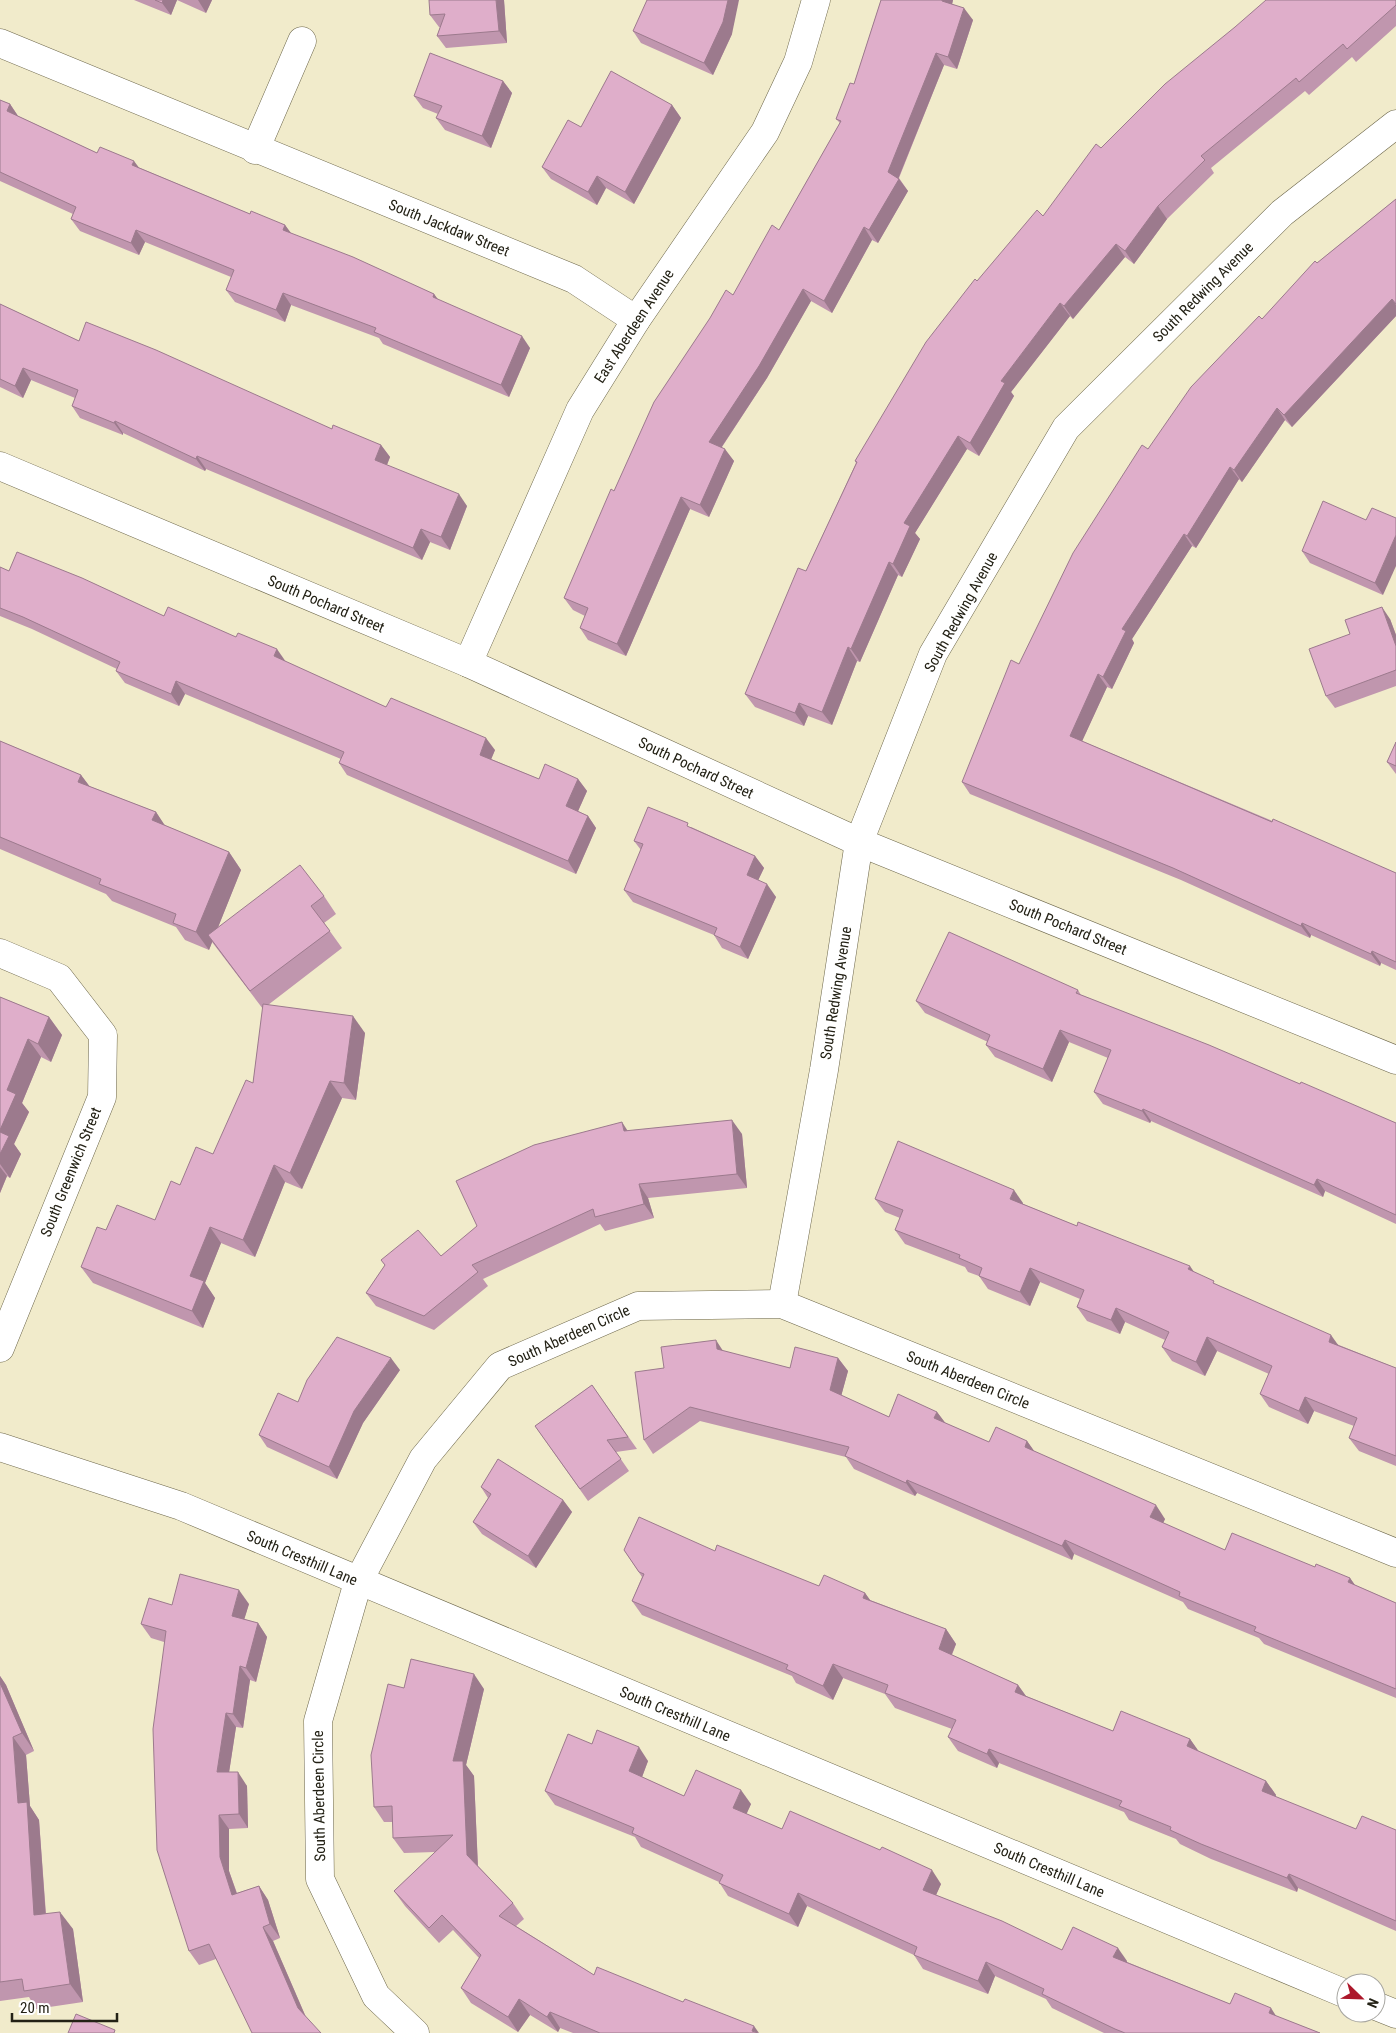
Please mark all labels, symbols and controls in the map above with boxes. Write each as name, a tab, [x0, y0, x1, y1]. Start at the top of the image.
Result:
street label: South Jackdaw Street	[386, 196, 512, 260]
street label: South Redwing Avenue	[1149, 238, 1257, 346]
street label: East Aberdeen Avenue	[590, 266, 678, 386]
street label: South Redwing Avenue	[920, 549, 1002, 675]
street label: South Pochard Street	[265, 571, 387, 637]
street label: South Pochard Street	[635, 733, 757, 803]
street label: South Pochard Street	[1007, 895, 1129, 959]
street label: South Redwing Avenue	[817, 925, 855, 1061]
street label: South Greenwich Street	[37, 1105, 105, 1239]
street label: South Aberdeen Circle	[505, 1301, 633, 1371]
street label: South Aberdeen Circle	[904, 1347, 1032, 1413]
street label: South Cresthill Lane	[244, 1527, 360, 1589]
street label: South Cresthill Lane	[617, 1683, 733, 1745]
street label: South Aberdeen Circle	[309, 1730, 329, 1862]
street label: South Cresthill Lane	[991, 1839, 1107, 1901]
north arrow	[1336, 1973, 1386, 2023]
scale bar	[12, 1990, 118, 2022]
text: N	[1364, 1996, 1382, 2010]
text: 20 m	[20, 1999, 50, 2017]

